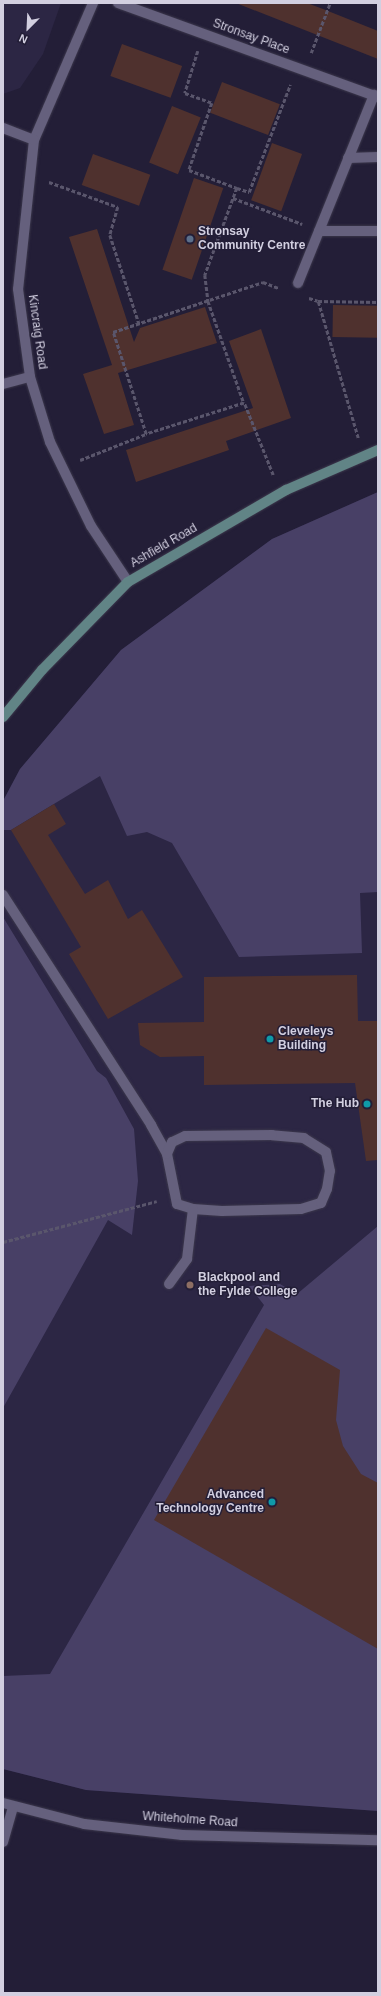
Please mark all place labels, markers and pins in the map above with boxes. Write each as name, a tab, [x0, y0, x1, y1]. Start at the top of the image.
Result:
place label: Stronsay Community Centre	[198, 225, 305, 253]
marker: Stronsay Community Centre	[185, 234, 195, 244]
place label: Cleveleys Building	[278, 1025, 333, 1053]
marker: Cleveleys Building	[265, 1034, 275, 1044]
place label: The Hub	[311, 1097, 359, 1111]
marker: The Hub	[362, 1099, 372, 1109]
place label: Blackpool and the Fylde College	[198, 1271, 297, 1299]
marker: Blackpool and the Fylde College	[185, 1280, 195, 1290]
place label: Advanced Technology Centre	[156, 1488, 264, 1516]
marker: Advanced Technology Centre	[267, 1497, 277, 1507]

